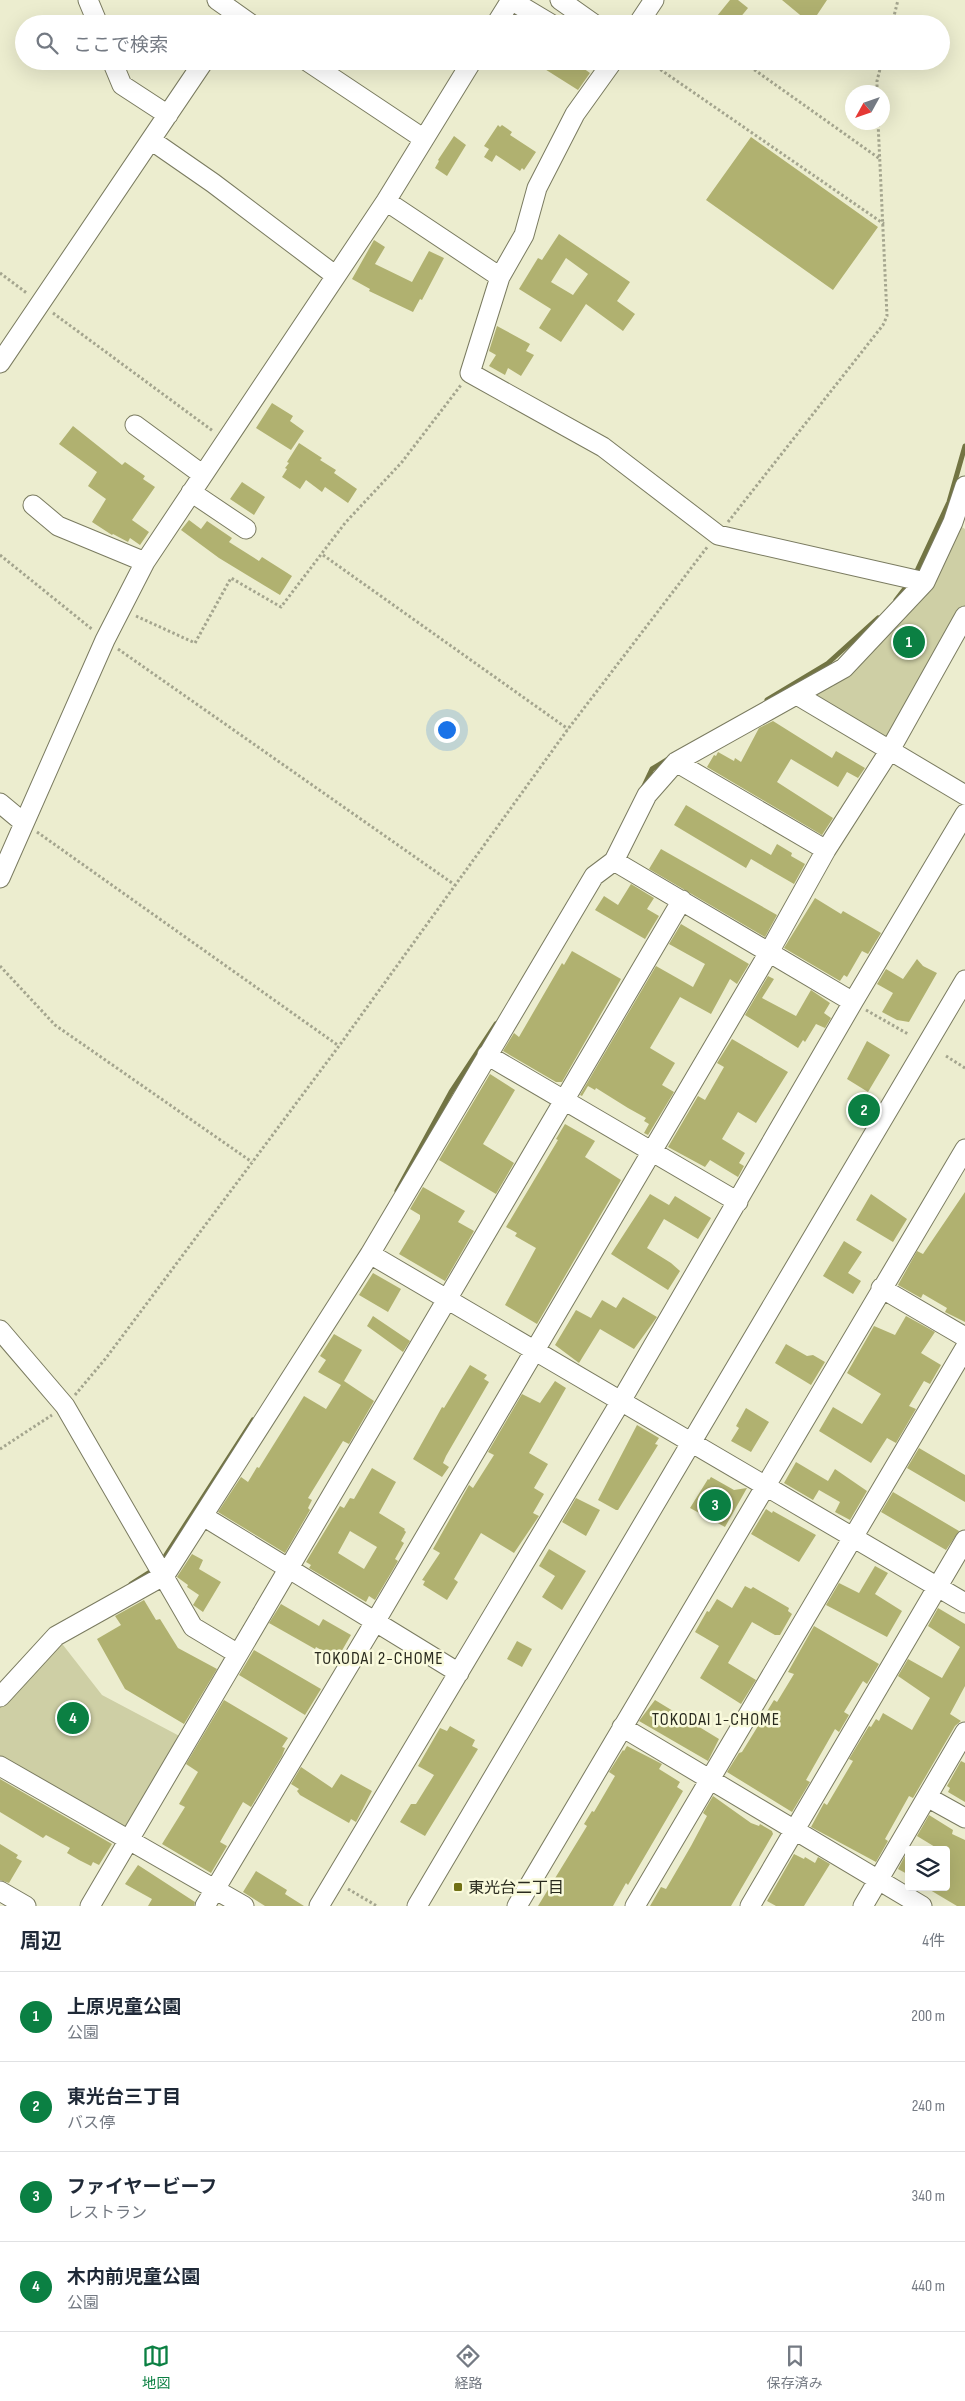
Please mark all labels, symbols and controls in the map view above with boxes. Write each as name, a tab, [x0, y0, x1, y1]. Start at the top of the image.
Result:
search box	[15, 15, 950, 70]
icon: search	[33, 29, 61, 57]
text: ここで検索	[73, 34, 168, 57]
north arrow	[845, 85, 890, 130]
pin: 1	[893, 623, 925, 661]
your location	[434, 717, 460, 743]
pin: 2	[848, 1091, 880, 1129]
pin: 3	[699, 1486, 731, 1524]
district label: TOKODAI 2-CHOME	[314, 1648, 444, 1669]
pin: 4	[57, 1699, 89, 1737]
district label: TOKODAI 1-CHOME	[652, 1709, 780, 1730]
map controls	[905, 1846, 950, 1891]
button: layers	[905, 1846, 950, 1891]
place label: 東光台二丁目	[468, 1879, 564, 1898]
marker: 東光台二丁目	[452, 1881, 464, 1893]
text: 周辺	[20, 1929, 62, 1954]
text: 4件	[922, 1932, 945, 1951]
text: 上原児童公園	[67, 1996, 181, 2019]
text: 1	[33, 2007, 39, 2026]
text: 200 m	[911, 2007, 945, 2026]
text: 公園	[67, 2024, 99, 2043]
text: 東光台三丁目	[67, 2086, 181, 2109]
text: 2	[32, 2097, 40, 2116]
text: 240 m	[912, 2097, 945, 2116]
text: バス停	[67, 2114, 115, 2133]
text: ファイヤービーフ	[67, 2176, 217, 2199]
text: 3	[32, 2187, 40, 2206]
text: 340 m	[912, 2187, 945, 2206]
text: レストラン	[67, 2204, 147, 2223]
text: 木内前児童公園	[67, 2266, 200, 2289]
text: 4	[32, 2277, 40, 2296]
text: 440 m	[912, 2277, 945, 2296]
text: 公園	[67, 2294, 99, 2313]
tab: 地図	[142, 2342, 170, 2392]
tab: 経路	[454, 2342, 482, 2392]
tab: 保存済み	[767, 2342, 823, 2392]

